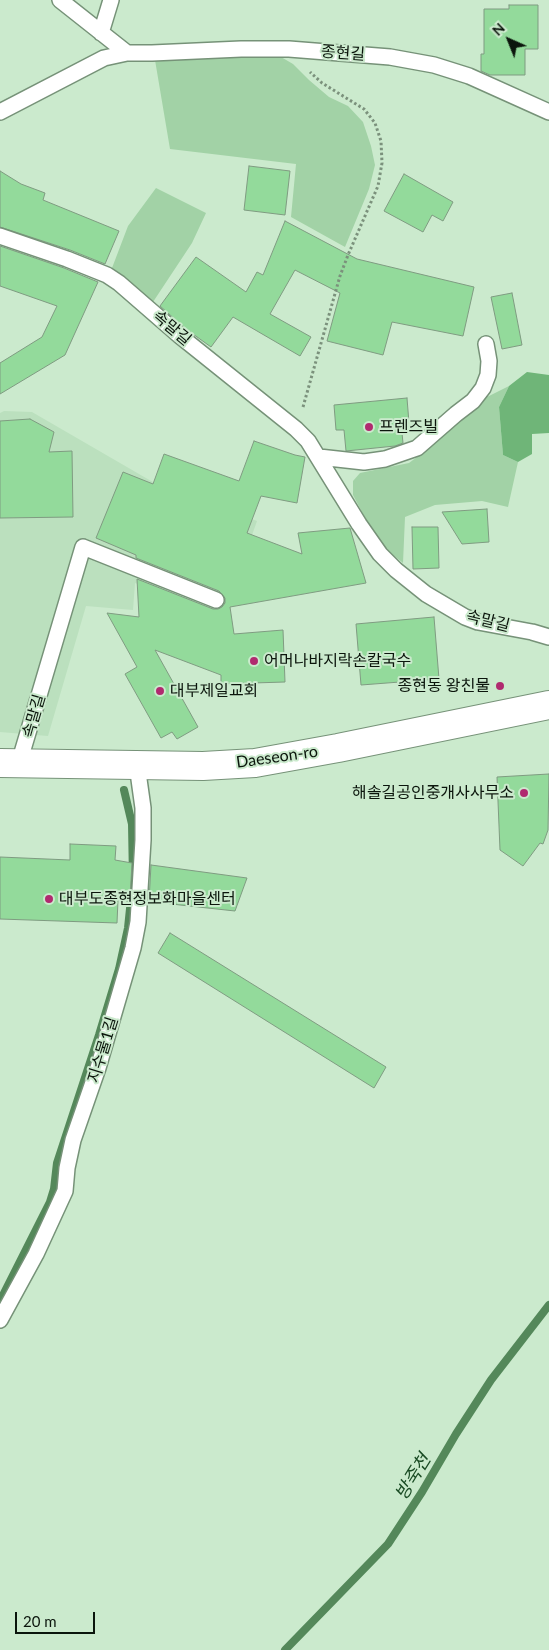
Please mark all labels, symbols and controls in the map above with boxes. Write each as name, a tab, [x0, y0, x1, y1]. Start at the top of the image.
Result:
north arrow	[484, 15, 534, 65]
text: N	[488, 19, 508, 39]
street label: 종현길	[320, 42, 366, 64]
street label: 속말길	[149, 306, 195, 350]
place label: 프렌즈빌	[379, 417, 438, 437]
marker: 프렌즈빌	[363, 421, 375, 433]
street label: 속말길	[464, 606, 512, 636]
place label: 어머나바지락손칼국수	[264, 651, 411, 671]
marker: 어머나바지락손칼국수	[248, 655, 260, 667]
place label: 종현동 왕친물	[398, 676, 490, 696]
marker: 종현동 왕친물	[494, 680, 506, 692]
place label: 대부제일교회	[170, 681, 258, 701]
marker: 대부제일교회	[154, 685, 166, 697]
street label: 속말길	[19, 692, 49, 740]
street label: Daeseon-ro	[235, 742, 319, 772]
place label: 해솔길공인중개사사무소	[352, 783, 514, 803]
marker: 해솔길공인중개사사무소	[518, 787, 530, 799]
place label: 대부도종현정보화마을센터	[59, 889, 236, 909]
marker: 대부도종현정보화마을센터	[43, 893, 55, 905]
street label: 지수물1길	[84, 1015, 122, 1085]
water label: 방죽천	[391, 1450, 435, 1504]
scale bar	[18, 1602, 98, 1634]
text: 20 m	[23, 1612, 57, 1630]

